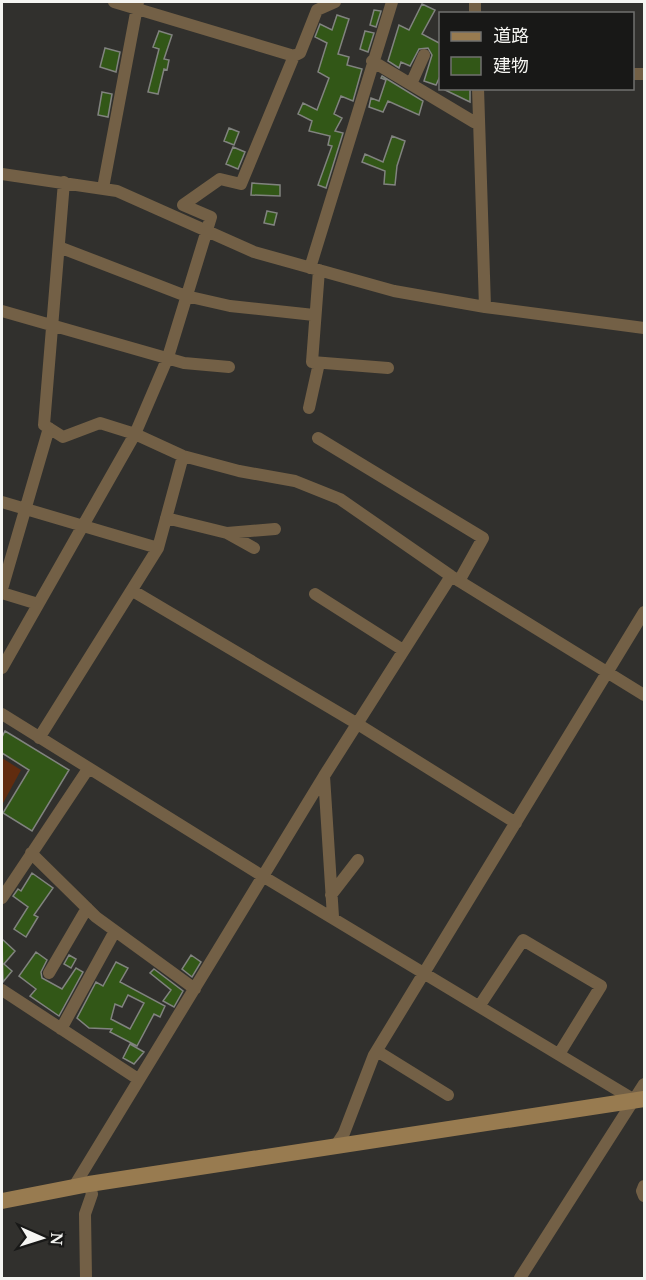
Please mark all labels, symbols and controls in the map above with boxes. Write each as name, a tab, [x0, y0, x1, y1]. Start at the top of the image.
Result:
legend	[439, 12, 634, 90]
text: 道路	[493, 23, 529, 47]
text: 建物	[493, 53, 529, 77]
north arrow	[12, 1208, 72, 1268]
text: N	[46, 1232, 68, 1246]

